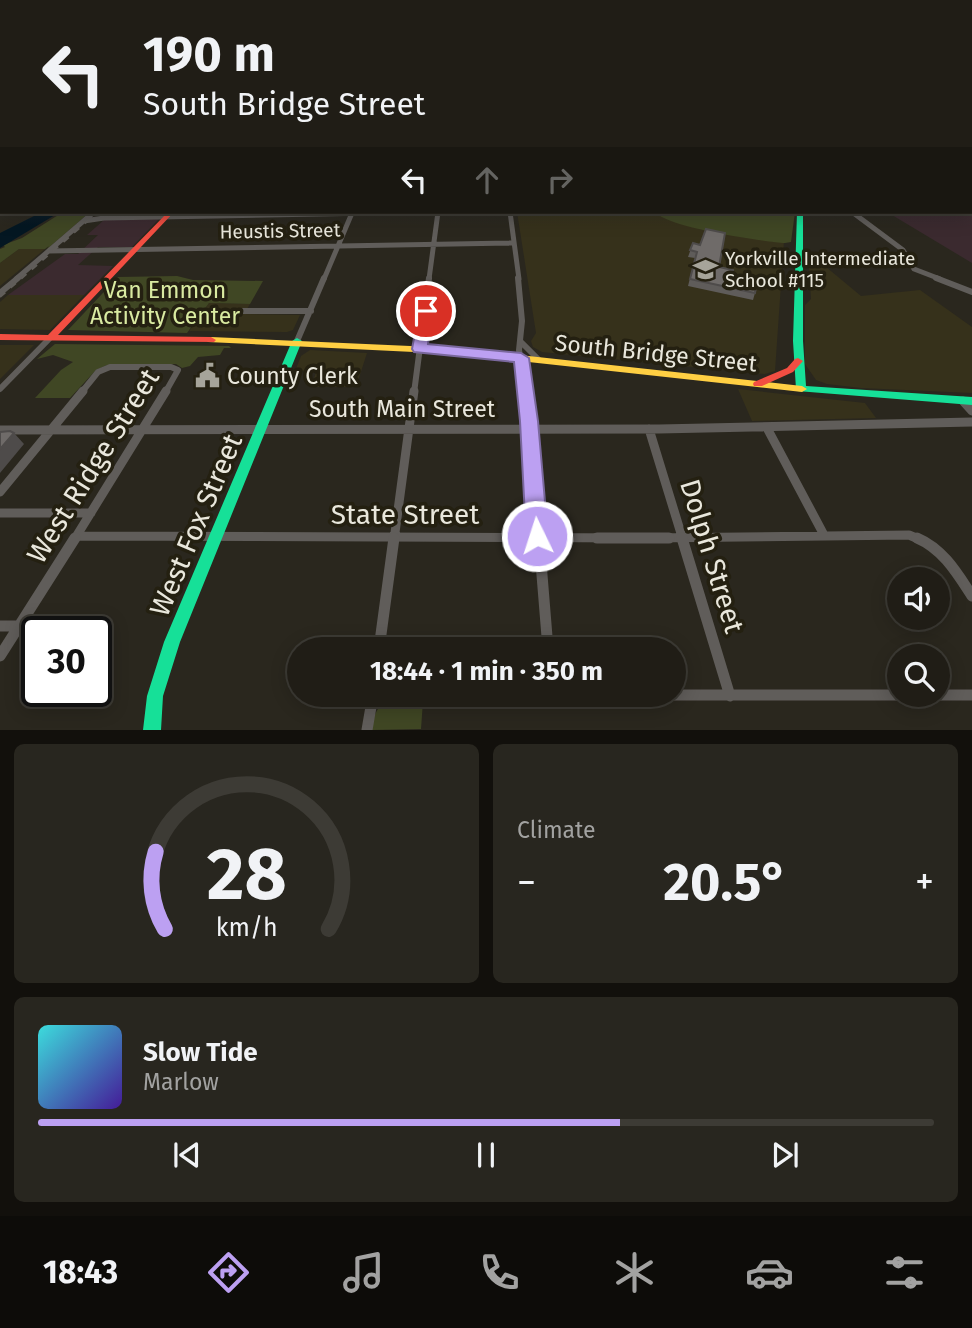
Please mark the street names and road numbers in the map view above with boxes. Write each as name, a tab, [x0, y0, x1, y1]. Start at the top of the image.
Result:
street label: Heustis Street	[219, 218, 341, 244]
street label: South Bridge Street	[554, 328, 759, 378]
street label: West Ridge Street	[20, 362, 167, 569]
street label: South Main Street	[309, 395, 496, 423]
street label: West Fox Street	[143, 428, 250, 621]
street label: Dolph Street	[673, 475, 751, 638]
street label: State Street	[331, 498, 480, 531]

